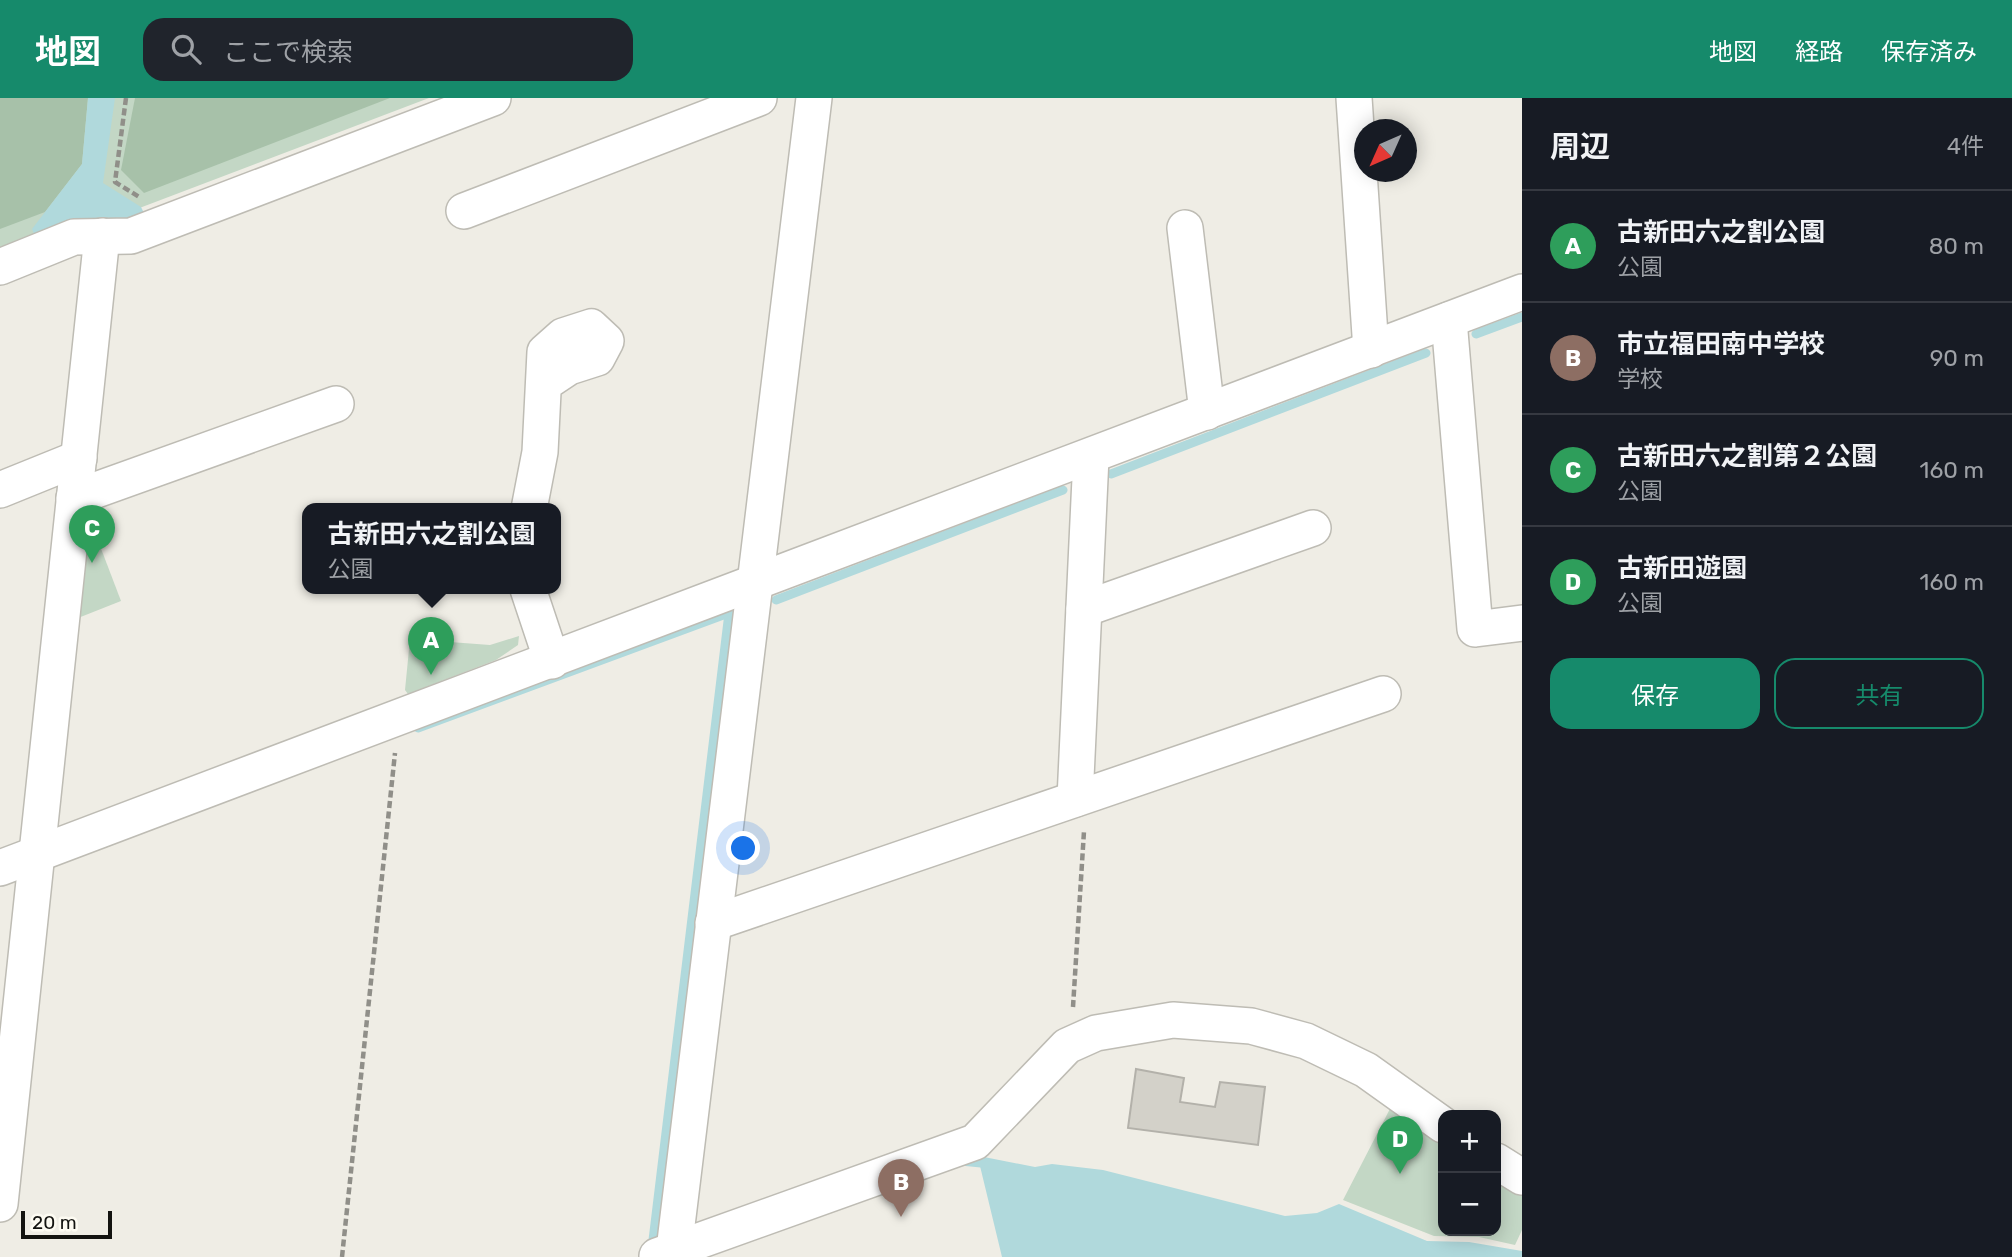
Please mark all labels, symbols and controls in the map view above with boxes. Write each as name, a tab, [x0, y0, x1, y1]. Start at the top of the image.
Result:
search box	[143, 18, 633, 81]
icon: search	[167, 30, 205, 68]
text: 地図	[35, 32, 101, 71]
text: ここで検索	[223, 37, 353, 68]
text: 地図	[1709, 38, 1757, 66]
text: 経路	[1795, 38, 1843, 66]
text: 保存済み	[1881, 38, 1977, 66]
north arrow	[1354, 119, 1417, 182]
text: 周辺	[1550, 129, 1610, 165]
text: 4件	[1947, 132, 1984, 160]
text: 古新田六之割公園	[1617, 217, 1825, 248]
text: A	[1565, 232, 1581, 260]
text: 80 m	[1929, 232, 1984, 260]
text: 公園	[1617, 253, 1663, 281]
text: 市立福田南中学校	[1617, 329, 1825, 360]
text: B	[1565, 344, 1581, 372]
text: 90 m	[1930, 344, 1984, 372]
text: 学校	[1617, 365, 1663, 393]
text: 古新田六之割第２公園	[1617, 441, 1877, 472]
text: C	[1565, 456, 1581, 484]
text: 160 m	[1920, 456, 1984, 484]
text: 公園	[1617, 477, 1663, 505]
popup	[302, 503, 561, 594]
pin: C	[69, 505, 115, 563]
text: 古新田六之割公園	[327, 519, 536, 550]
text: 古新田遊園	[1617, 553, 1747, 584]
text: 公園	[327, 555, 373, 583]
text: D	[1565, 568, 1581, 596]
text: 160 m	[1920, 568, 1984, 596]
text: 公園	[1617, 589, 1663, 617]
pin: A	[408, 617, 454, 675]
button: 保存	[1550, 658, 1760, 729]
button: 共有	[1774, 658, 1984, 729]
your location	[726, 831, 760, 865]
map controls	[1438, 1110, 1501, 1236]
button: +	[1438, 1110, 1501, 1173]
pin: D	[1377, 1116, 1423, 1174]
pin: B	[878, 1159, 924, 1217]
button: −	[1438, 1173, 1501, 1236]
scale bar	[21, 1208, 112, 1240]
text: 20 m	[32, 1211, 77, 1234]

